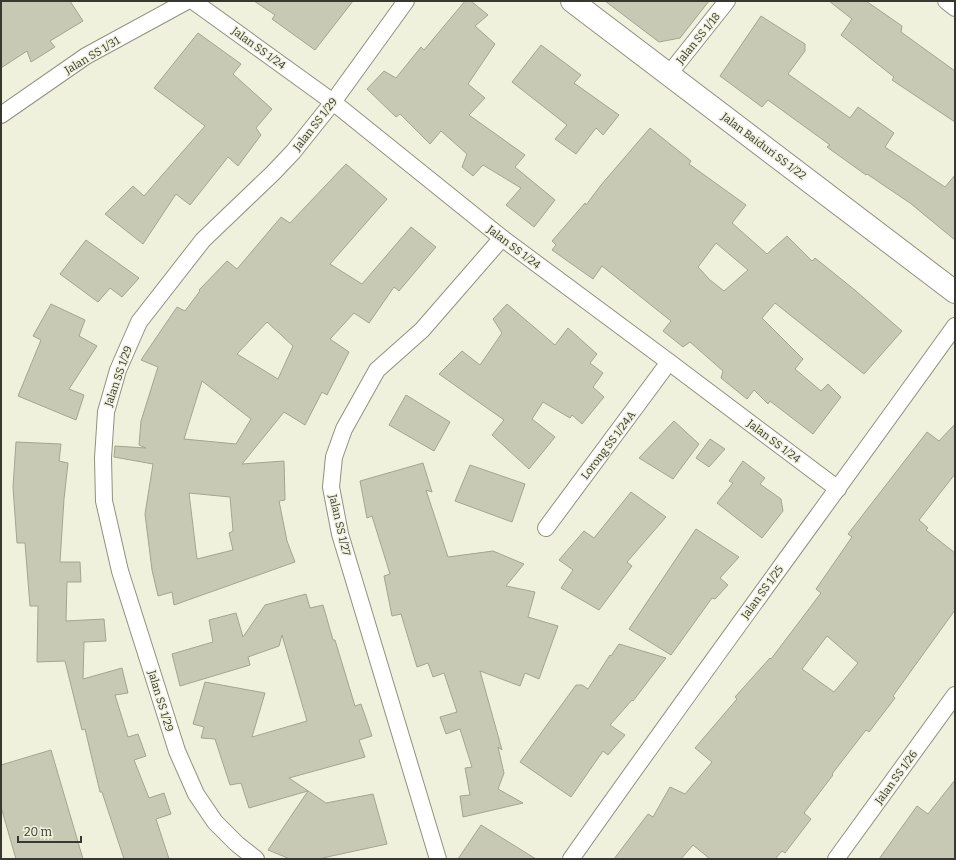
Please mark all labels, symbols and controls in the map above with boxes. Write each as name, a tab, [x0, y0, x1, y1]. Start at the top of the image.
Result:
street label: Jalan SS 1/18	[673, 10, 723, 67]
street label: Jalan SS 1/24	[228, 24, 289, 73]
street label: Jalan SS 1/31	[62, 34, 123, 77]
street label: Jalan SS 1/29	[290, 95, 340, 154]
street label: Jalan Baiduri SS 1/22	[718, 110, 809, 182]
street label: Jalan SS 1/24	[484, 223, 543, 272]
street label: Jalan SS 1/29	[102, 344, 135, 409]
street label: Lorong SS 1/24A	[579, 408, 638, 482]
street label: Jalan SS 1/24	[744, 417, 803, 466]
street label: Jalan SS 1/27	[326, 492, 353, 557]
street label: Jalan SS 1/25	[738, 563, 786, 622]
street label: Jalan SS 1/29	[145, 668, 176, 733]
street label: Jalan SS 1/26	[872, 748, 920, 808]
scale bar	[18, 818, 81, 844]
text: 20 m	[24, 825, 53, 839]

